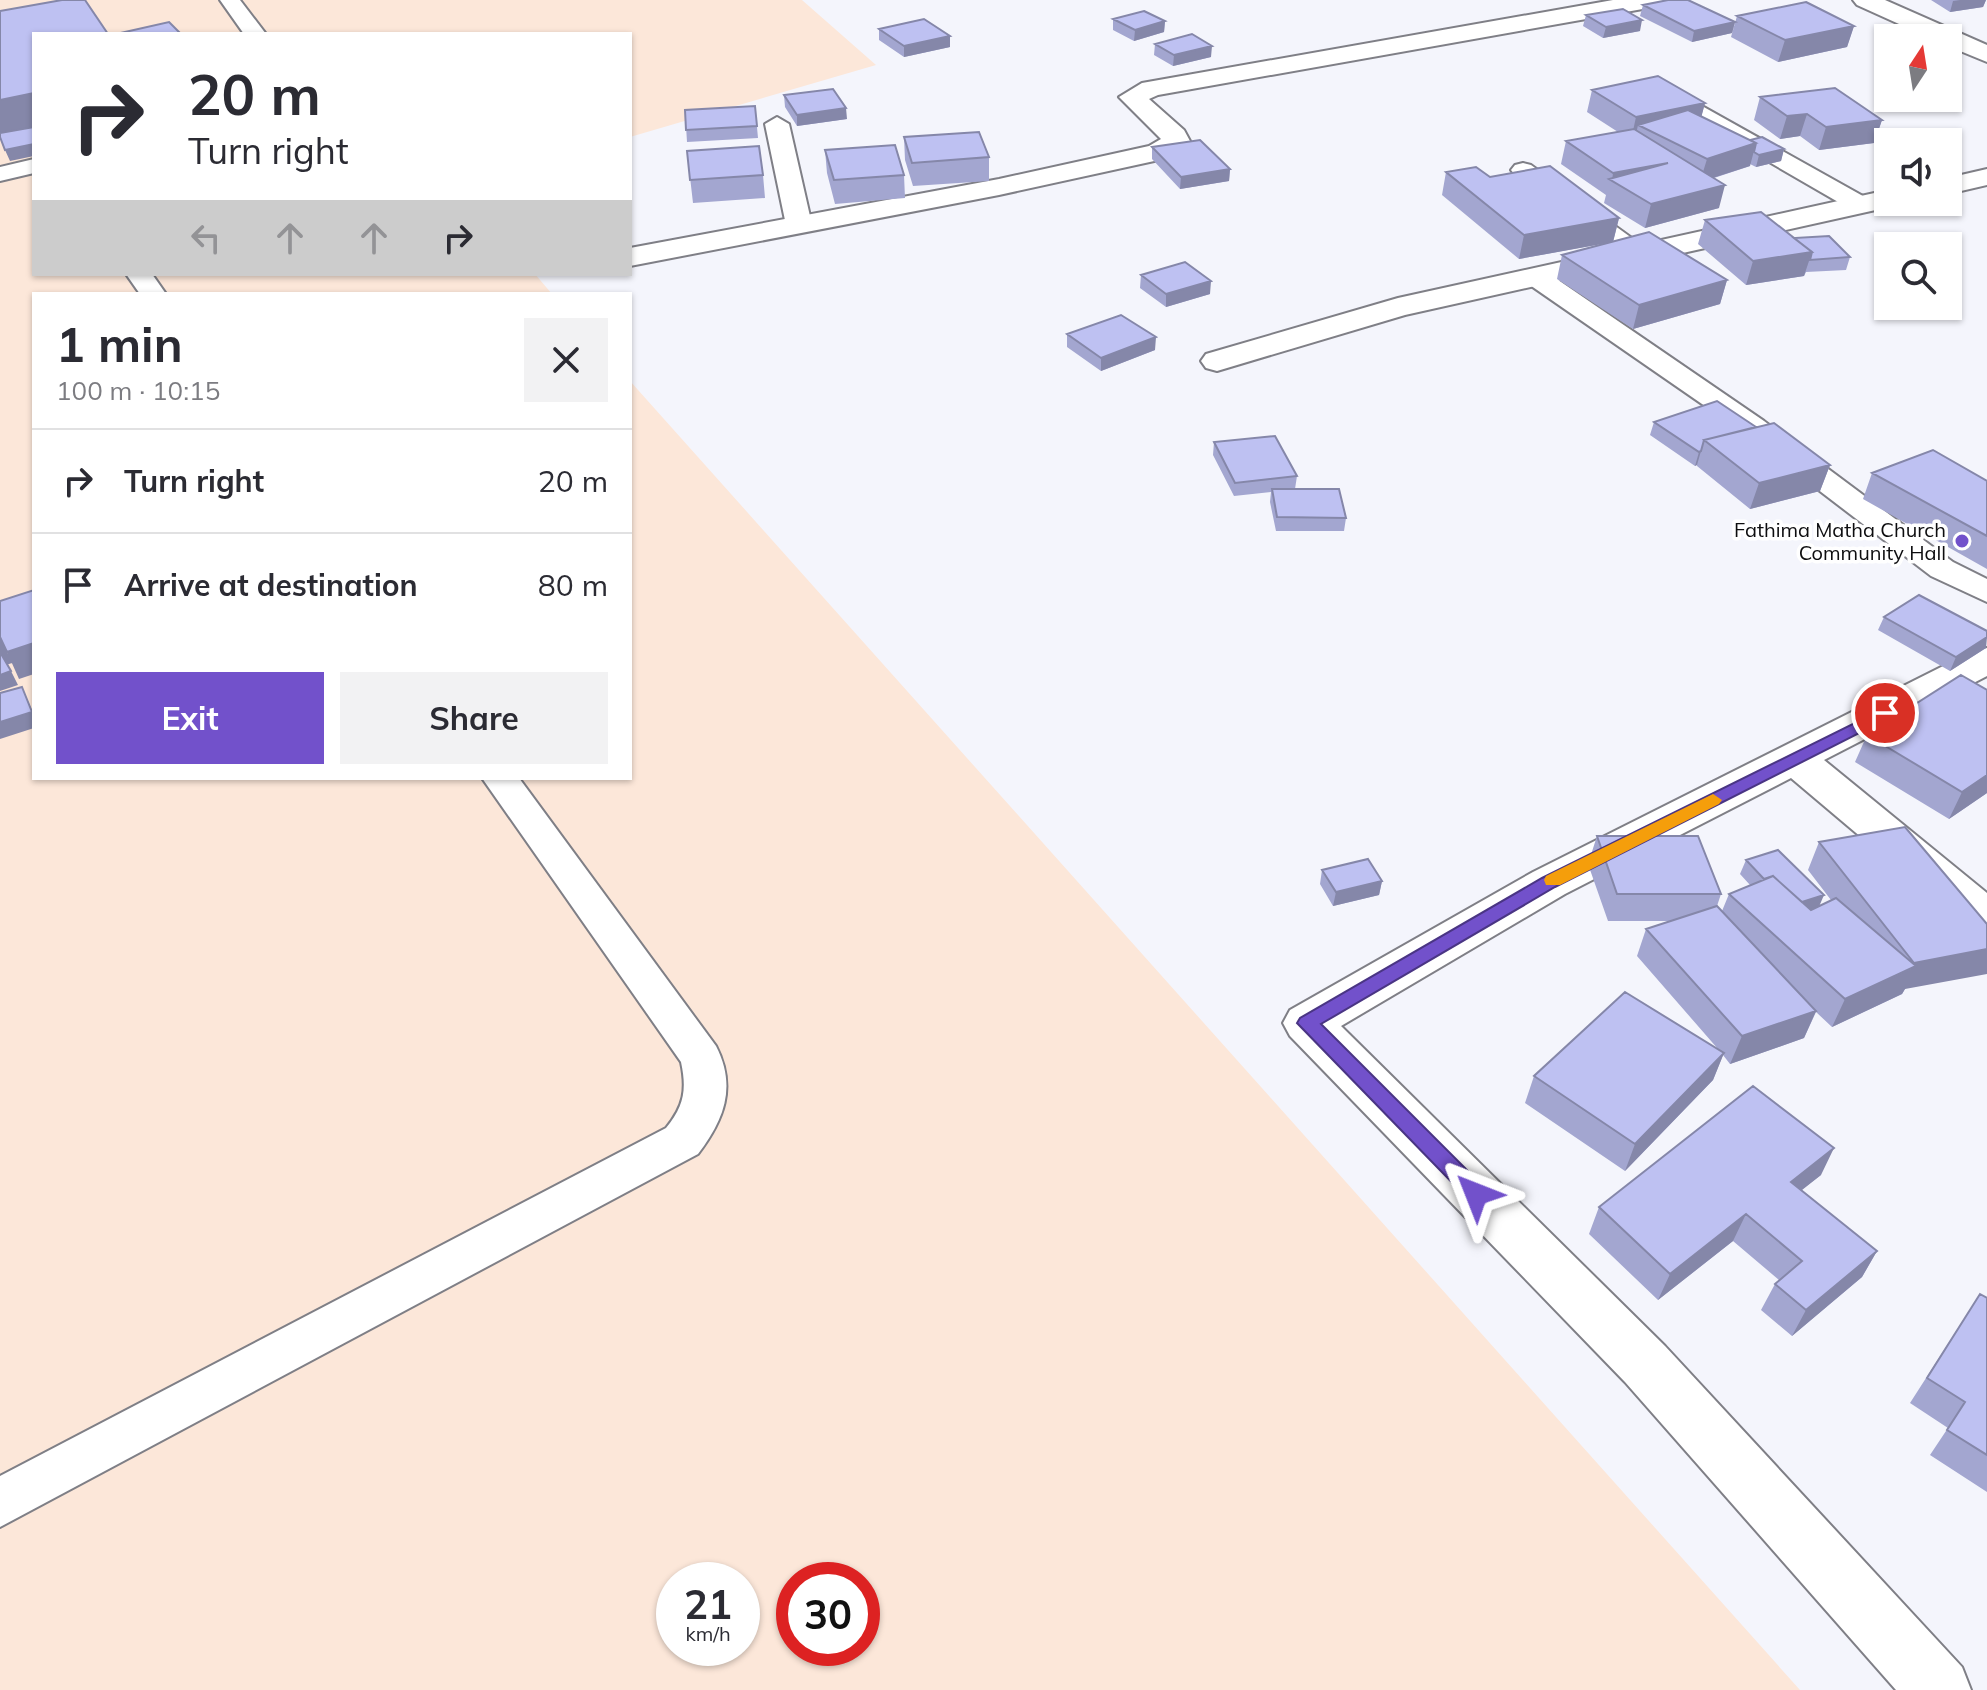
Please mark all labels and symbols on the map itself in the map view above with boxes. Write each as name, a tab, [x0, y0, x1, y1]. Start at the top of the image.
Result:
north arrow	[1874, 24, 1962, 112]
place label: Fathima Matha Church Community Hall	[1734, 517, 1946, 565]
marker: Fathima Matha Church Community Hall	[1953, 532, 1971, 550]
pin	[1851, 679, 1919, 747]
position arrow	[1434, 1152, 1518, 1236]
speed limit sign: 30	[776, 1562, 880, 1666]

